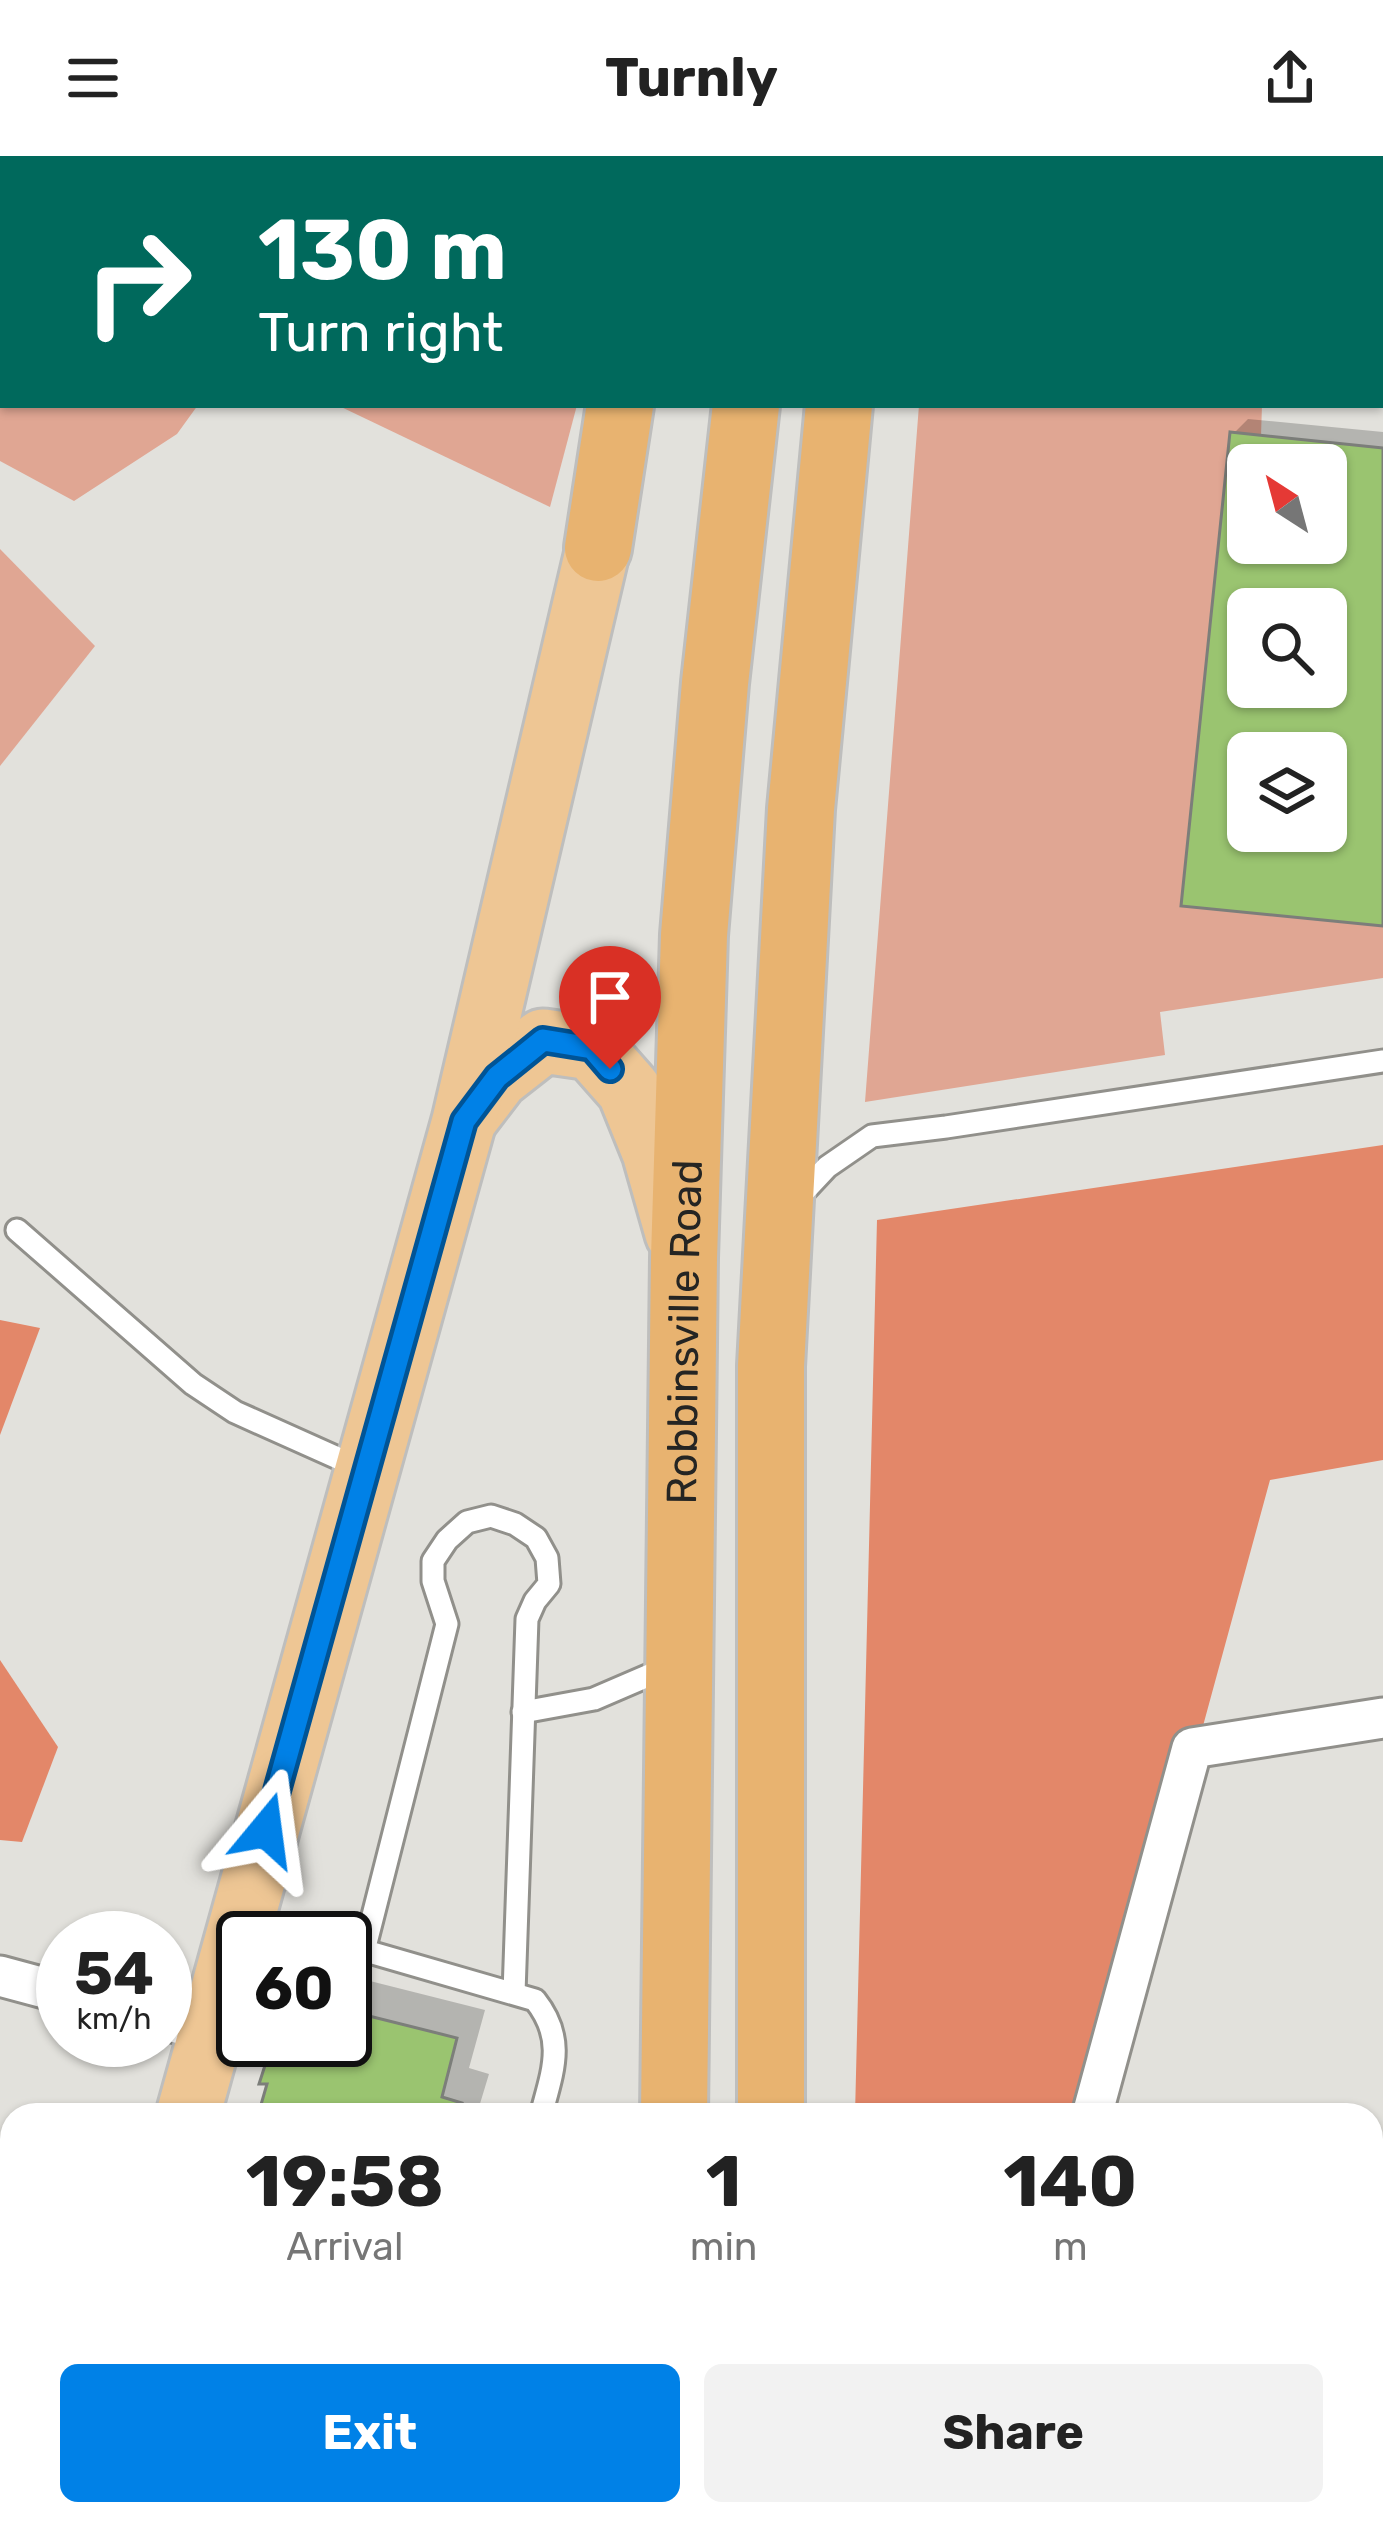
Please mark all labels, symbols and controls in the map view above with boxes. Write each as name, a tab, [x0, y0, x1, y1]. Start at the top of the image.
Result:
icon: menu	[60, 45, 126, 111]
icon: share	[1257, 45, 1323, 111]
text: Turnly	[605, 46, 778, 110]
text: 130 m	[258, 200, 507, 300]
icon: right	[60, 204, 216, 360]
text: Turn right	[258, 301, 503, 365]
north arrow	[1227, 444, 1347, 564]
map controls	[1227, 444, 1347, 852]
button: search	[1227, 588, 1347, 708]
button: layers	[1227, 732, 1347, 852]
pin	[559, 946, 661, 1069]
icon: arrive	[577, 964, 643, 1030]
street label: Robbinsville Road	[657, 1159, 713, 1505]
position arrow	[203, 1767, 329, 1893]
speed limit sign: 60	[216, 1911, 372, 2067]
text: 54	[74, 1938, 154, 2009]
text: km/h	[77, 2001, 151, 2037]
text: 19:58	[246, 2139, 444, 2224]
text: 1	[706, 2139, 742, 2224]
text: 140	[1003, 2139, 1137, 2224]
text: Arrival	[286, 2224, 403, 2270]
text: min	[690, 2224, 758, 2270]
text: m	[1053, 2224, 1088, 2270]
button: Exit	[60, 2364, 680, 2502]
button: Share	[704, 2364, 1323, 2502]

